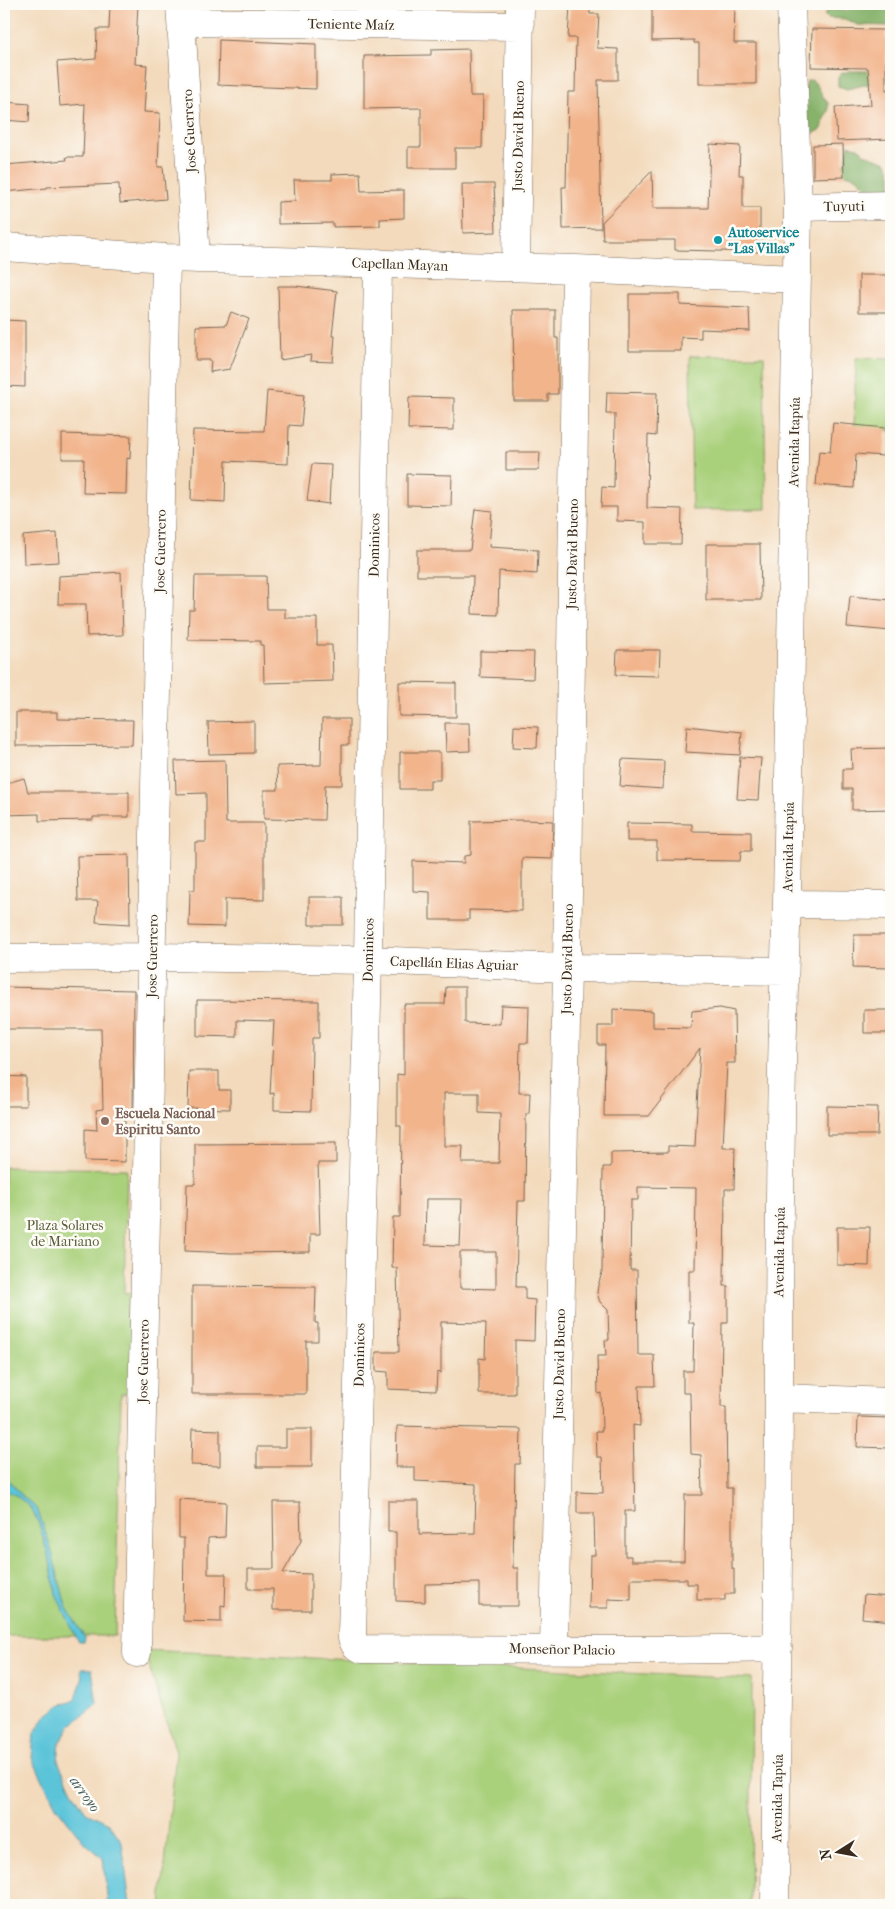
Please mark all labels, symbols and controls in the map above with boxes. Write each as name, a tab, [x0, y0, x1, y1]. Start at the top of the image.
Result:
street label: Teniente Maíz	[307, 15, 395, 34]
street label: Justo David Bueno	[509, 80, 528, 193]
street label: Jose Guerrero	[179, 89, 200, 174]
street label: Tuyuti	[823, 198, 865, 215]
place label: Autoservice "Las Villas"	[727, 224, 799, 257]
marker: Autoservice "Las Villas"	[712, 234, 724, 246]
street label: Capellan Mayan	[351, 254, 449, 275]
street label: Avenida Itapúa	[785, 396, 804, 488]
street label: Justo David Bueno	[563, 498, 582, 611]
street label: Jose Guerrero	[151, 509, 170, 594]
street label: Dominicos	[365, 513, 384, 577]
street label: Avenida Itapúa	[779, 801, 798, 893]
street label: Justo David Bueno	[558, 903, 577, 1016]
street label: Jose Guerrero	[143, 914, 162, 999]
street label: Dominicos	[359, 918, 378, 982]
street label: Capellán Elias Aguiar	[390, 953, 518, 974]
place label: Escuela Nacional Espiritu Santo	[115, 1105, 216, 1138]
marker: Escuela Nacional Espiritu Santo	[99, 1115, 111, 1127]
street label: Avenida Itapúa	[770, 1206, 789, 1298]
park label: Plaza Solares de Mariano	[27, 1217, 104, 1250]
street label: Justo David Bueno	[550, 1308, 569, 1421]
street label: Jose Guerrero	[134, 1319, 153, 1404]
street label: Dominicos	[350, 1323, 369, 1387]
street label: Monseñor Palacio	[509, 1640, 615, 1659]
street label: Avenida Tapúa	[768, 1753, 787, 1843]
water label: arroyo	[66, 1772, 104, 1816]
north arrow	[812, 1826, 862, 1876]
text: N	[816, 1847, 835, 1861]

